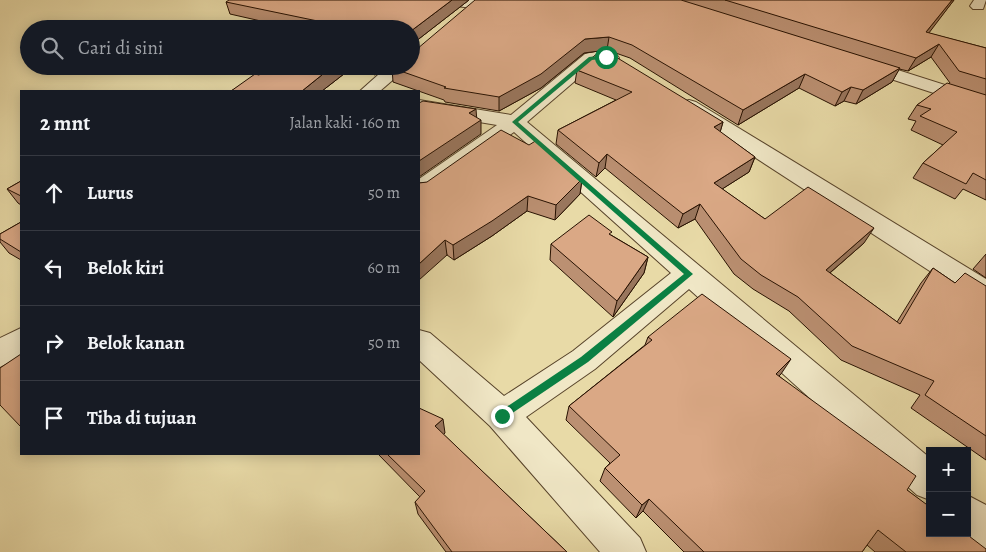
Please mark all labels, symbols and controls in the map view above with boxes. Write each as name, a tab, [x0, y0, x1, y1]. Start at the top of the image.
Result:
search box	[20, 20, 420, 75]
icon: search	[38, 34, 66, 62]
text: Cari di sini	[78, 35, 163, 61]
route start	[595, 46, 618, 69]
text: 2 mnt	[40, 109, 90, 137]
text: Jalan kaki · 160 m	[290, 112, 400, 134]
icon: ahead	[40, 179, 68, 207]
text: Lurus	[87, 180, 133, 206]
text: 50 m	[368, 182, 400, 204]
icon: left	[40, 254, 68, 282]
text: Belok kiri	[87, 255, 164, 281]
text: 60 m	[368, 257, 400, 279]
icon: right	[40, 329, 68, 357]
text: Belok kanan	[87, 330, 185, 356]
text: 50 m	[368, 332, 400, 354]
icon: arrive	[40, 404, 68, 432]
text: Tiba di tujuan	[87, 405, 196, 431]
route end	[491, 405, 514, 428]
map controls	[926, 447, 971, 537]
button: +	[926, 447, 971, 492]
button: −	[926, 492, 971, 537]

